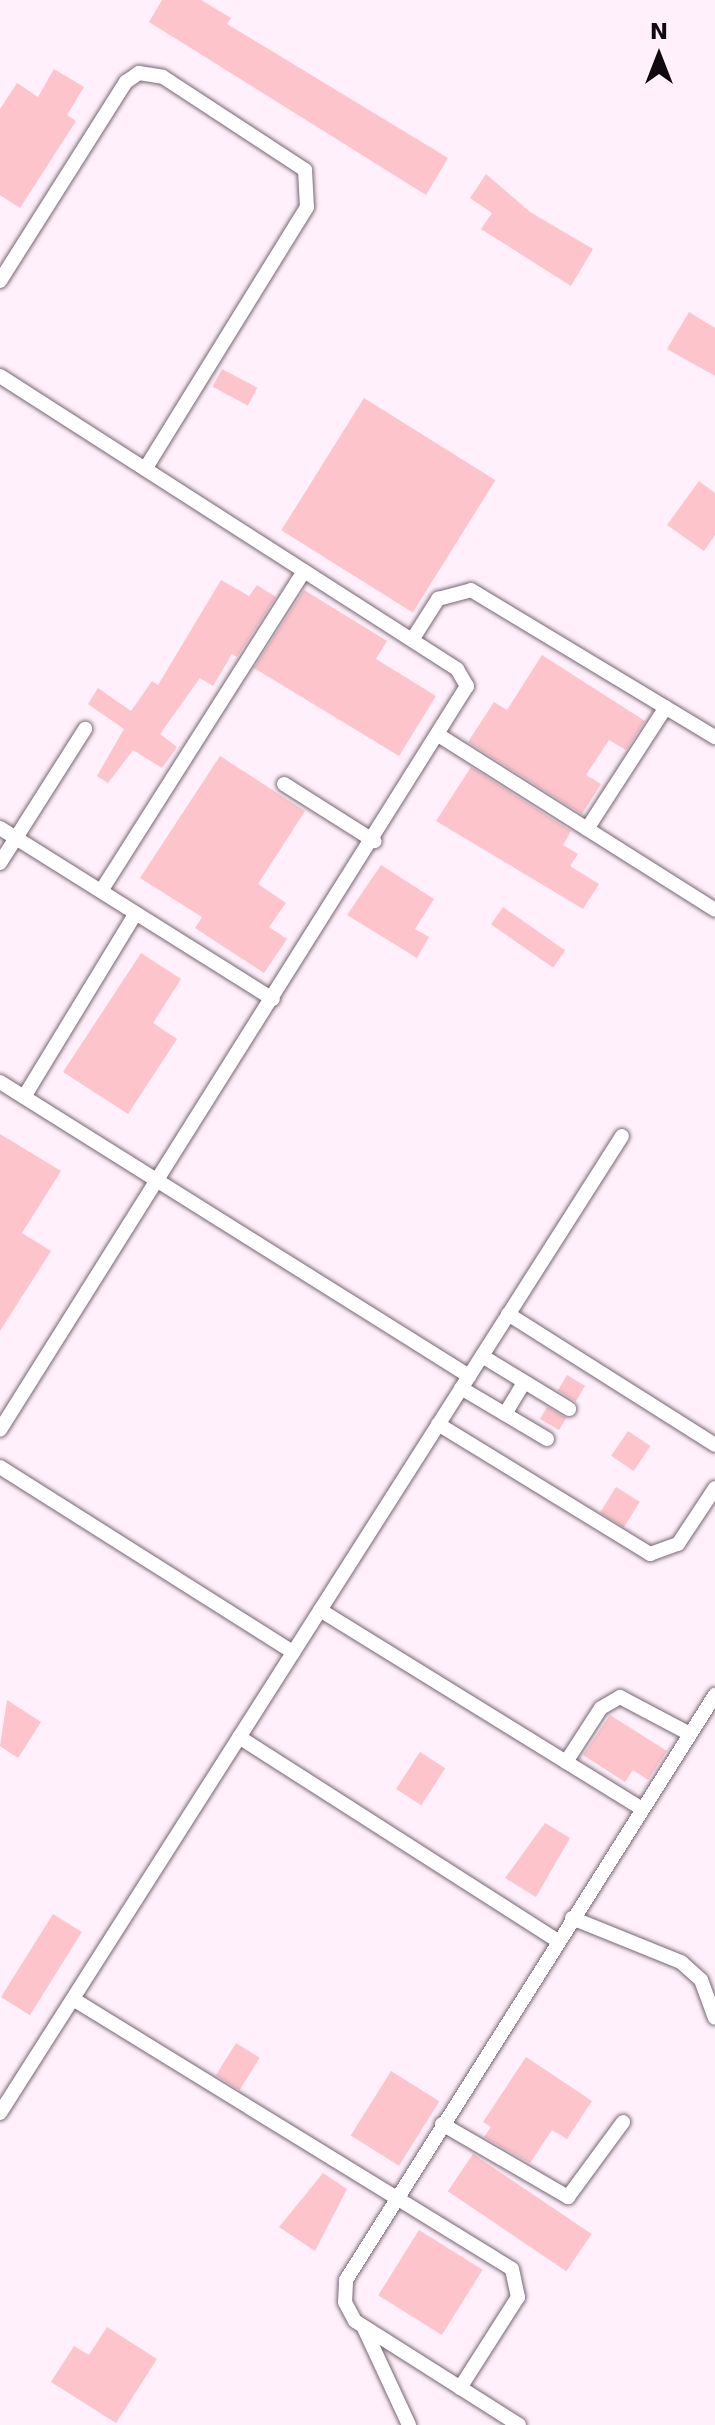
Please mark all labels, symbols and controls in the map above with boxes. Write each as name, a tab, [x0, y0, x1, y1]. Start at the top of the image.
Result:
north arrow	[619, 16, 699, 96]
text: N	[650, 19, 668, 44]

